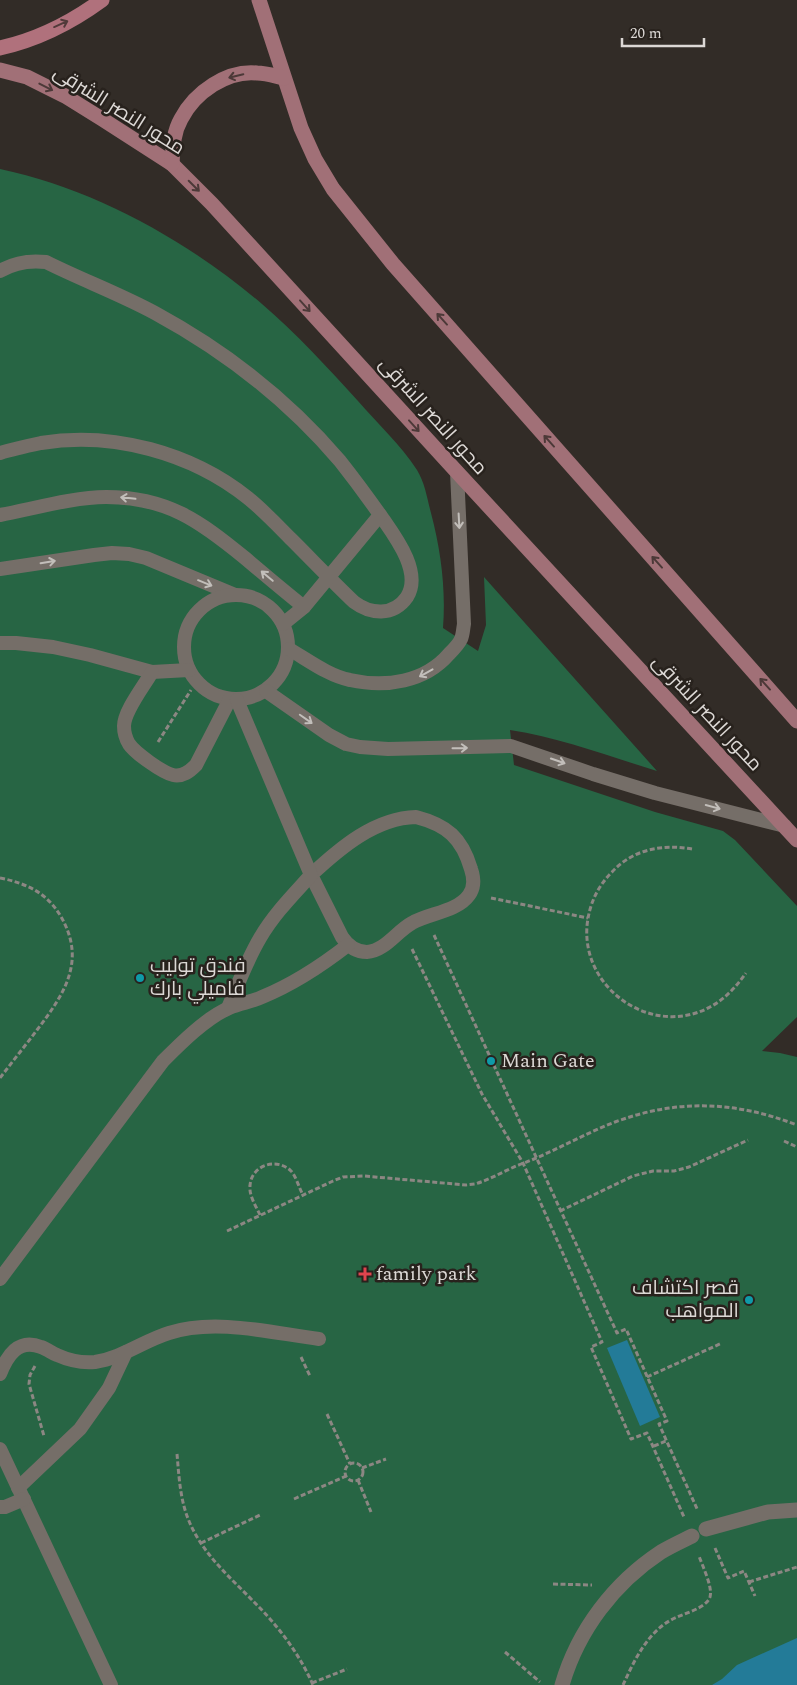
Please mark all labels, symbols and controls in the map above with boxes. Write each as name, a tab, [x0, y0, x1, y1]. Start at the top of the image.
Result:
scale bar	[622, 15, 704, 47]
one-way arrow	[53, 19, 68, 29]
text: 20 m	[630, 22, 662, 45]
street label: محور النصر الشرقى	[47, 57, 191, 163]
one-way arrow	[229, 72, 245, 81]
one-way arrow	[38, 82, 53, 92]
one-way arrow	[188, 180, 201, 192]
one-way arrow	[299, 299, 311, 312]
one-way arrow	[436, 313, 447, 326]
street label: محور النصر الشرقى	[372, 350, 494, 482]
one-way arrow	[408, 419, 420, 432]
one-way arrow	[544, 434, 555, 447]
one-way arrow	[120, 493, 136, 503]
one-way arrow	[454, 512, 464, 529]
one-way arrow	[40, 556, 56, 566]
one-way arrow	[651, 556, 663, 569]
one-way arrow	[260, 571, 273, 582]
one-way arrow	[197, 578, 212, 588]
street label: محور النصر الشرقى	[645, 648, 769, 778]
one-way arrow	[419, 669, 434, 678]
one-way arrow	[759, 678, 770, 691]
one-way arrow	[299, 714, 313, 724]
one-way arrow	[452, 743, 468, 753]
one-way arrow	[549, 757, 565, 766]
one-way arrow	[705, 803, 721, 812]
place label: فندق توليب فاميلي بارك	[150, 951, 246, 1004]
marker: فندق توليب فاميلي بارك	[134, 972, 146, 984]
place label: Main Gate	[501, 1046, 595, 1076]
marker: Main Gate	[485, 1055, 497, 1067]
place label: family park	[376, 1259, 477, 1289]
marker: family park	[358, 1267, 372, 1281]
place label: قصر اكتشاف المواهب	[632, 1273, 739, 1326]
marker: قصر اكتشاف المواهب	[743, 1294, 755, 1306]

